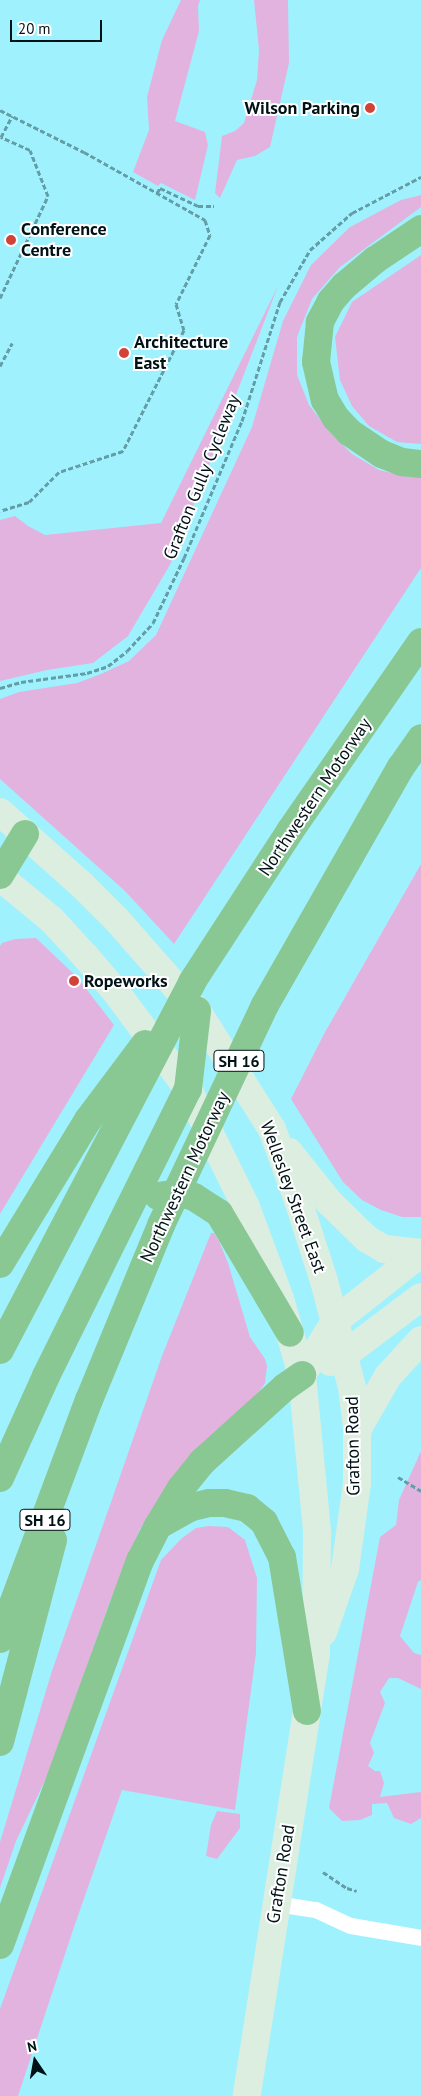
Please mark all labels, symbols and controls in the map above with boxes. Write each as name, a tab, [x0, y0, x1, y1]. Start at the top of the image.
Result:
scale bar	[12, 10, 105, 42]
text: 20 m	[18, 19, 51, 38]
place label: Wilson Parking	[245, 97, 360, 119]
marker: Wilson Parking	[364, 102, 376, 114]
place label: Conference Centre	[21, 219, 107, 262]
marker: Conference Centre	[5, 234, 17, 246]
place label: Architecture East	[134, 332, 228, 374]
marker: Architecture East	[118, 347, 130, 359]
street label: Grafton Gully Cycleway	[159, 391, 245, 563]
street label: Northwestern Motorway	[254, 714, 376, 880]
place label: Ropeworks	[84, 970, 168, 992]
marker: Ropeworks	[68, 975, 80, 987]
road number: SH 16	[213, 1048, 265, 1074]
street label: Northwestern Motorway	[136, 1088, 234, 1266]
street label: Wellesley Street East	[255, 1118, 331, 1276]
street label: Grafton Road	[341, 1396, 365, 1496]
road number: SH 16	[19, 1506, 71, 1534]
street label: Grafton Road	[263, 1823, 299, 1925]
north arrow	[10, 2036, 60, 2086]
text: N	[26, 2037, 38, 2056]

